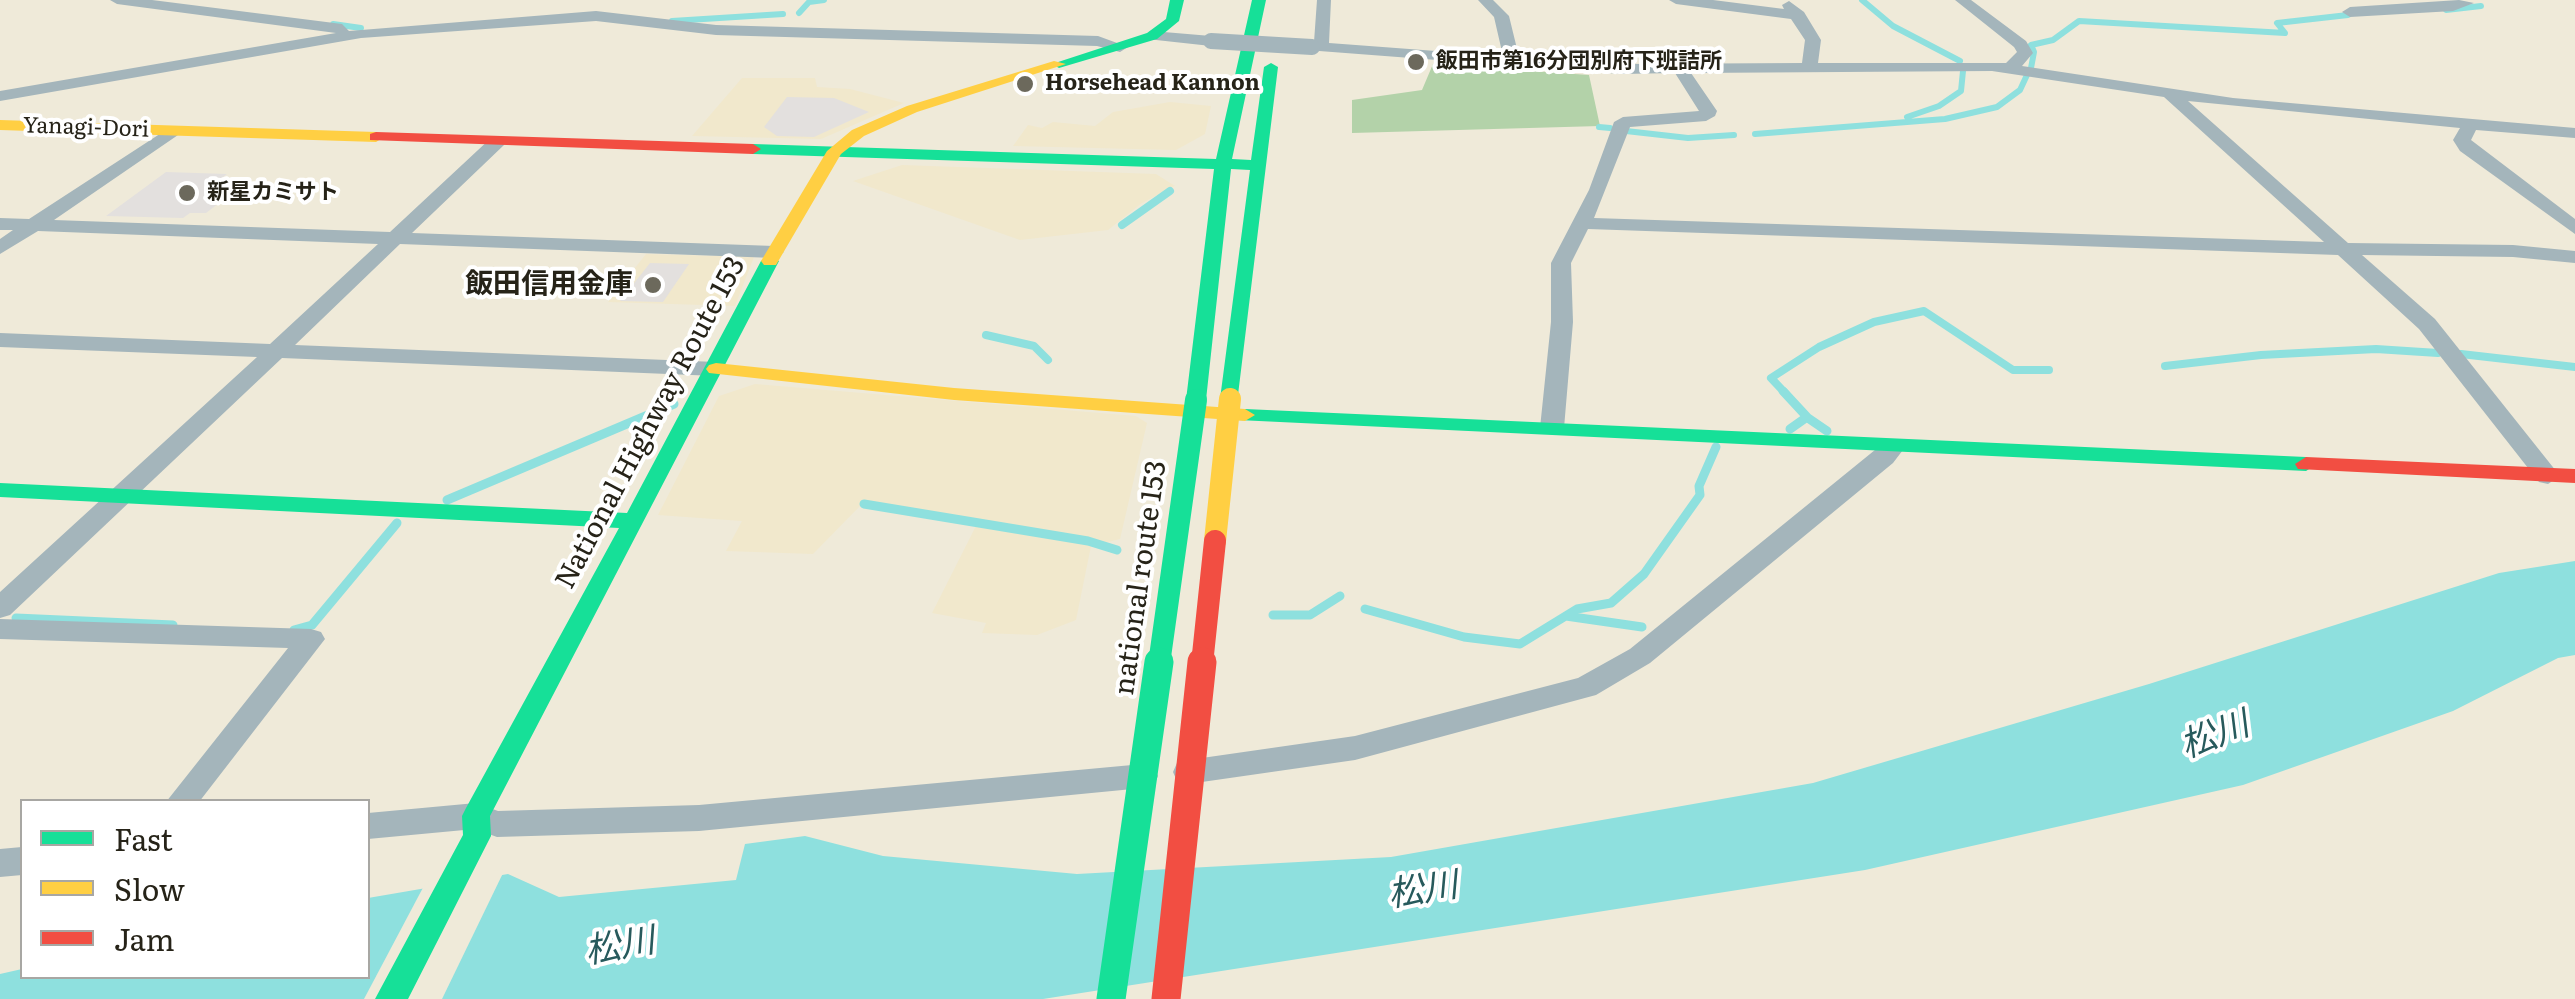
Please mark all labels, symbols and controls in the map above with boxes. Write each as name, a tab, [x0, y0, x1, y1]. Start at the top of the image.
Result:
place label: 飯田市第16分団別府下班詰所	[1436, 49, 1722, 75]
marker: 飯田市第16分団別府下班詰所	[1405, 51, 1427, 73]
place label: Horsehead Kannon	[1045, 71, 1260, 97]
marker: Horsehead Kannon	[1014, 73, 1036, 95]
street label: Yanagi-Dori	[22, 113, 150, 143]
place label: 新星カミサト	[207, 180, 339, 206]
marker: 新星カミサト	[176, 182, 198, 204]
street label: National Highway Route 153	[549, 251, 753, 595]
place label: 飯田信用金庫	[465, 268, 633, 302]
marker: 飯田信用金庫	[642, 274, 664, 296]
street label: national route 153	[1108, 459, 1174, 697]
water label: 松川	[2175, 704, 2255, 768]
legend	[20, 799, 370, 979]
text: Fast	[114, 816, 173, 860]
water label: 松川	[1385, 865, 1461, 917]
text: Slow	[114, 866, 185, 910]
text: Jam	[114, 916, 174, 960]
water label: 松川	[582, 920, 658, 974]

